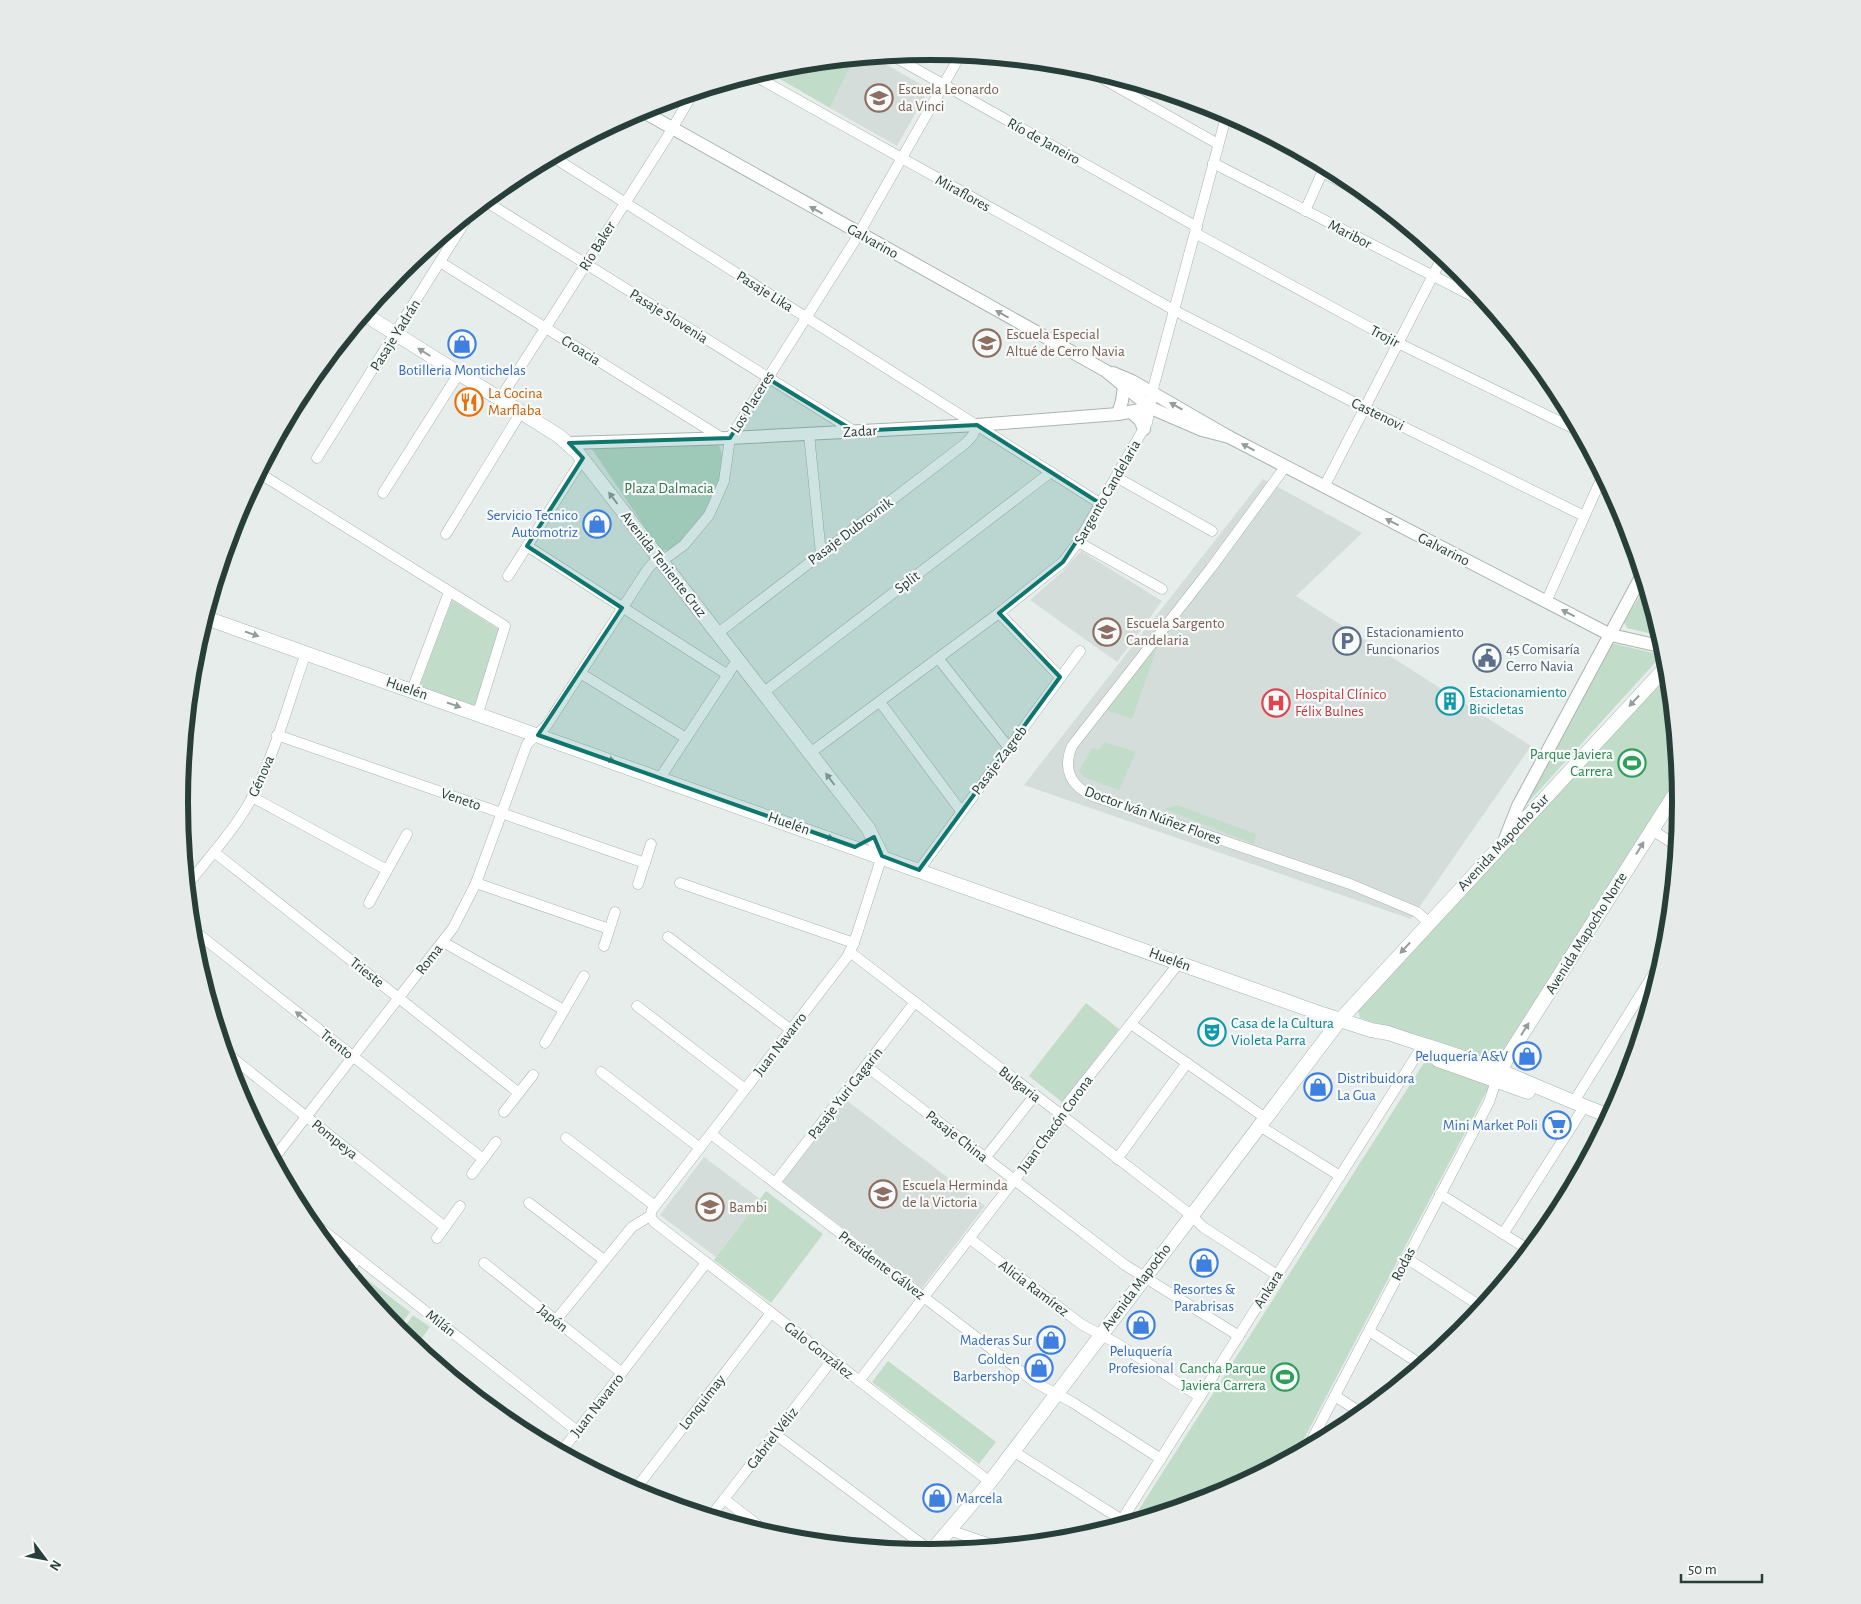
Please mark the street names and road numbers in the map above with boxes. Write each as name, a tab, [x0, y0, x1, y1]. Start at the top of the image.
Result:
street label: Río de Janeiro	[1005, 115, 1083, 168]
street label: Miraflores	[933, 172, 993, 215]
street label: Maribor	[1326, 217, 1374, 252]
street label: Río Baker	[576, 219, 618, 274]
street label: Galvarino	[845, 221, 901, 262]
street label: Pasaje Lika	[734, 268, 796, 315]
street label: Pasaje Slovenia	[627, 286, 711, 346]
street label: Pasaje Yadrán	[368, 297, 423, 374]
street label: Trojir	[1368, 323, 1402, 350]
street label: Croacia	[559, 333, 603, 368]
street label: Los Placeres	[728, 369, 777, 436]
street label: Castenovi	[1349, 395, 1407, 434]
street label: Zadar	[843, 423, 878, 440]
street label: Sargento Candelaria	[1072, 437, 1143, 547]
street label: Pasaje Dubrovnik	[805, 495, 896, 568]
street label: Avenida Teniente Cruz	[618, 509, 709, 620]
street label: Galvarino	[1415, 530, 1472, 569]
street label: Split	[892, 568, 923, 596]
street label: Huelén	[384, 674, 430, 703]
street label: Pasaje Zagreb	[969, 723, 1030, 797]
street label: Génova	[246, 753, 277, 799]
street label: Doctor Iván Núñez Flores	[1083, 784, 1223, 847]
street label: Veneto	[439, 786, 483, 813]
street label: Avenida Mapocho Sur	[1455, 791, 1552, 894]
street label: Huelén	[766, 809, 812, 838]
street label: Avenida Mapocho Norte	[1543, 870, 1630, 997]
street label: Roma	[413, 941, 446, 977]
street label: Huelén	[1147, 945, 1193, 974]
street label: Trieste	[347, 955, 387, 990]
street label: Juan Navarro	[751, 1010, 810, 1079]
street label: Trento	[317, 1027, 356, 1062]
street label: Pasaje Yuri Gagarin	[805, 1045, 886, 1142]
street label: Bulgaria	[996, 1063, 1044, 1105]
street label: Juan Chacón Corona	[1015, 1073, 1096, 1176]
street label: Pasaje China	[923, 1108, 991, 1165]
street label: Pompeya	[309, 1117, 360, 1162]
street label: Presidente Gálvez	[836, 1228, 928, 1303]
street label: Avenida Mapocho	[1099, 1241, 1174, 1334]
street label: Rodas	[1389, 1245, 1418, 1283]
street label: Alicia Ramírez	[996, 1257, 1071, 1319]
street label: Ankara	[1251, 1268, 1286, 1311]
street label: Japón	[535, 1302, 571, 1335]
street label: Milán	[423, 1307, 459, 1340]
street label: Galo González	[781, 1319, 856, 1382]
street label: Juan Navarro	[568, 1371, 627, 1440]
street label: Lonquimay	[676, 1372, 729, 1433]
street label: Gabriel Véliz	[744, 1405, 801, 1472]

